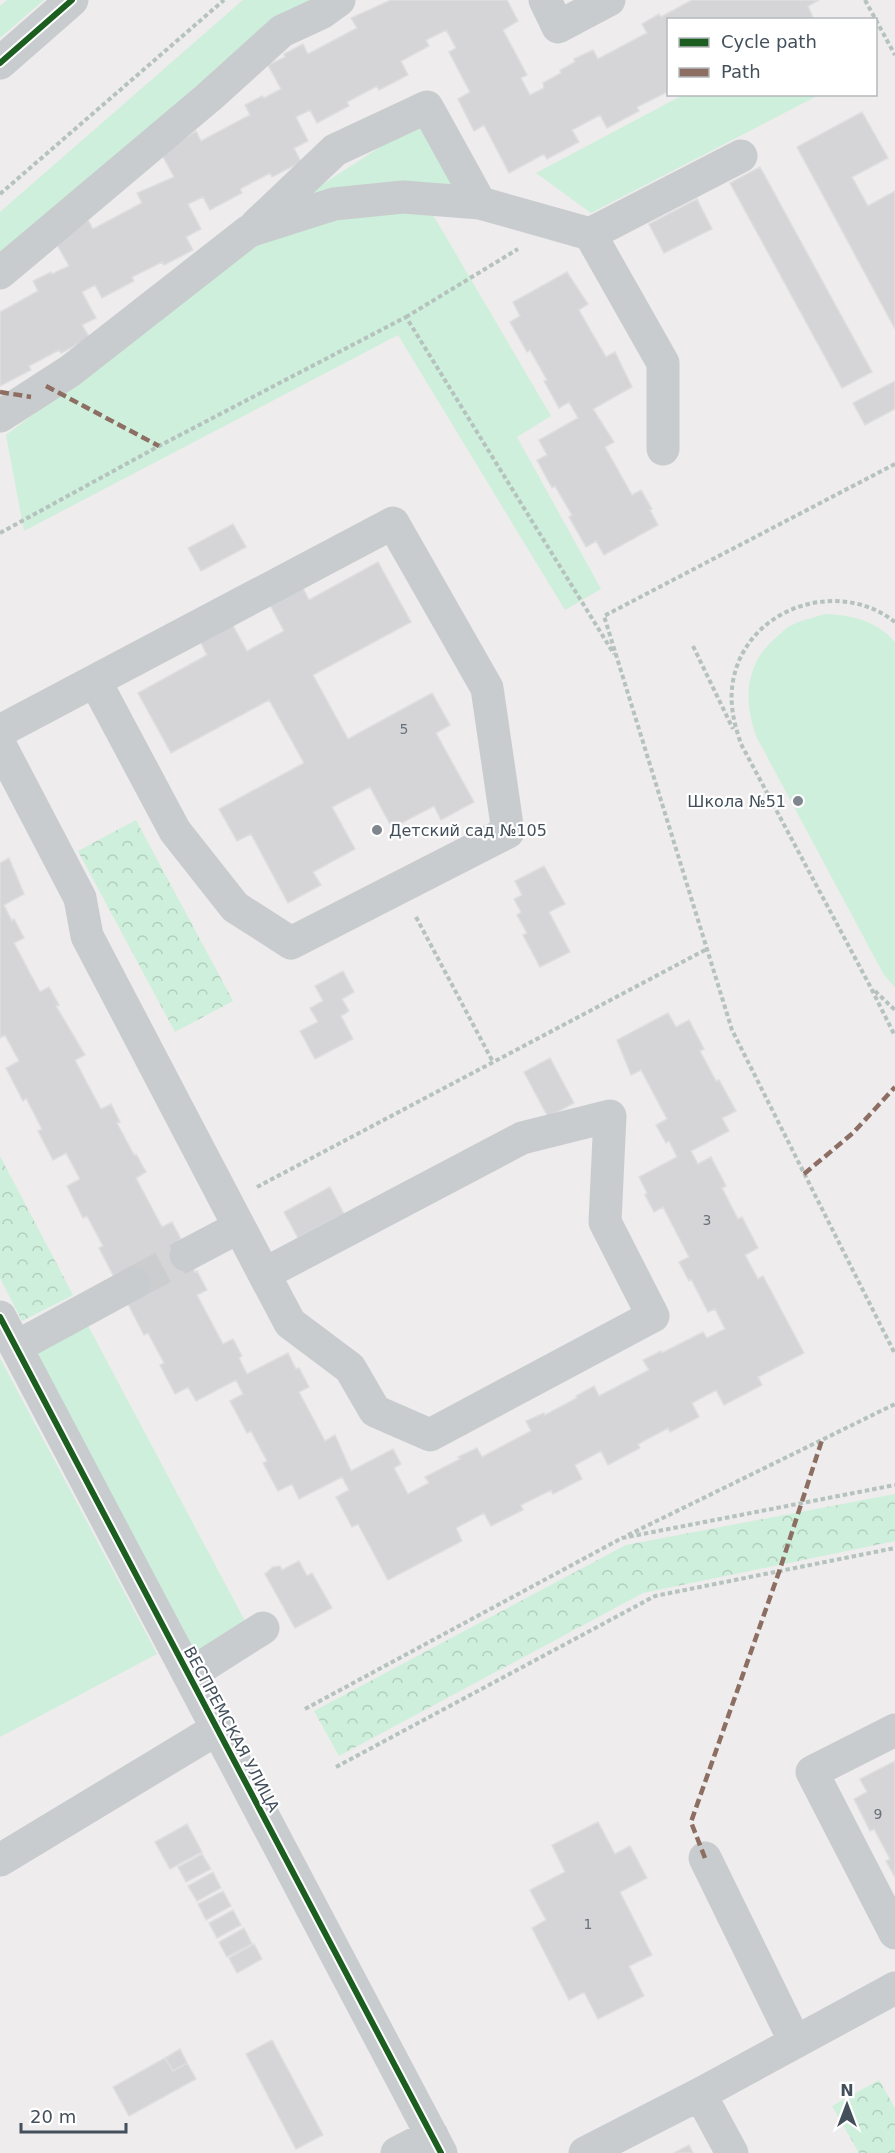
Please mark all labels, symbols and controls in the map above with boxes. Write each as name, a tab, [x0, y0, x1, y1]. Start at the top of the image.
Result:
legend	[667, 18, 877, 96]
text: Cycle path	[721, 31, 817, 52]
text: Path	[721, 61, 761, 82]
house number: 5	[400, 721, 408, 737]
place label: Школа №51	[687, 792, 786, 811]
marker: Школа №51	[791, 794, 805, 808]
place label: Детский сад №105	[389, 821, 547, 840]
marker: Детский сад №105	[370, 823, 384, 837]
house number: 3	[703, 1212, 711, 1228]
street label: ВЕСПРЕМСКАЯ УЛИЦА	[180, 1643, 283, 1815]
house number: 9	[874, 1806, 882, 1822]
house number: 1	[584, 1916, 592, 1932]
north arrow	[817, 2075, 877, 2135]
text: N	[840, 2081, 854, 2100]
scale bar	[21, 2096, 126, 2134]
text: 20 m	[30, 2106, 76, 2127]

